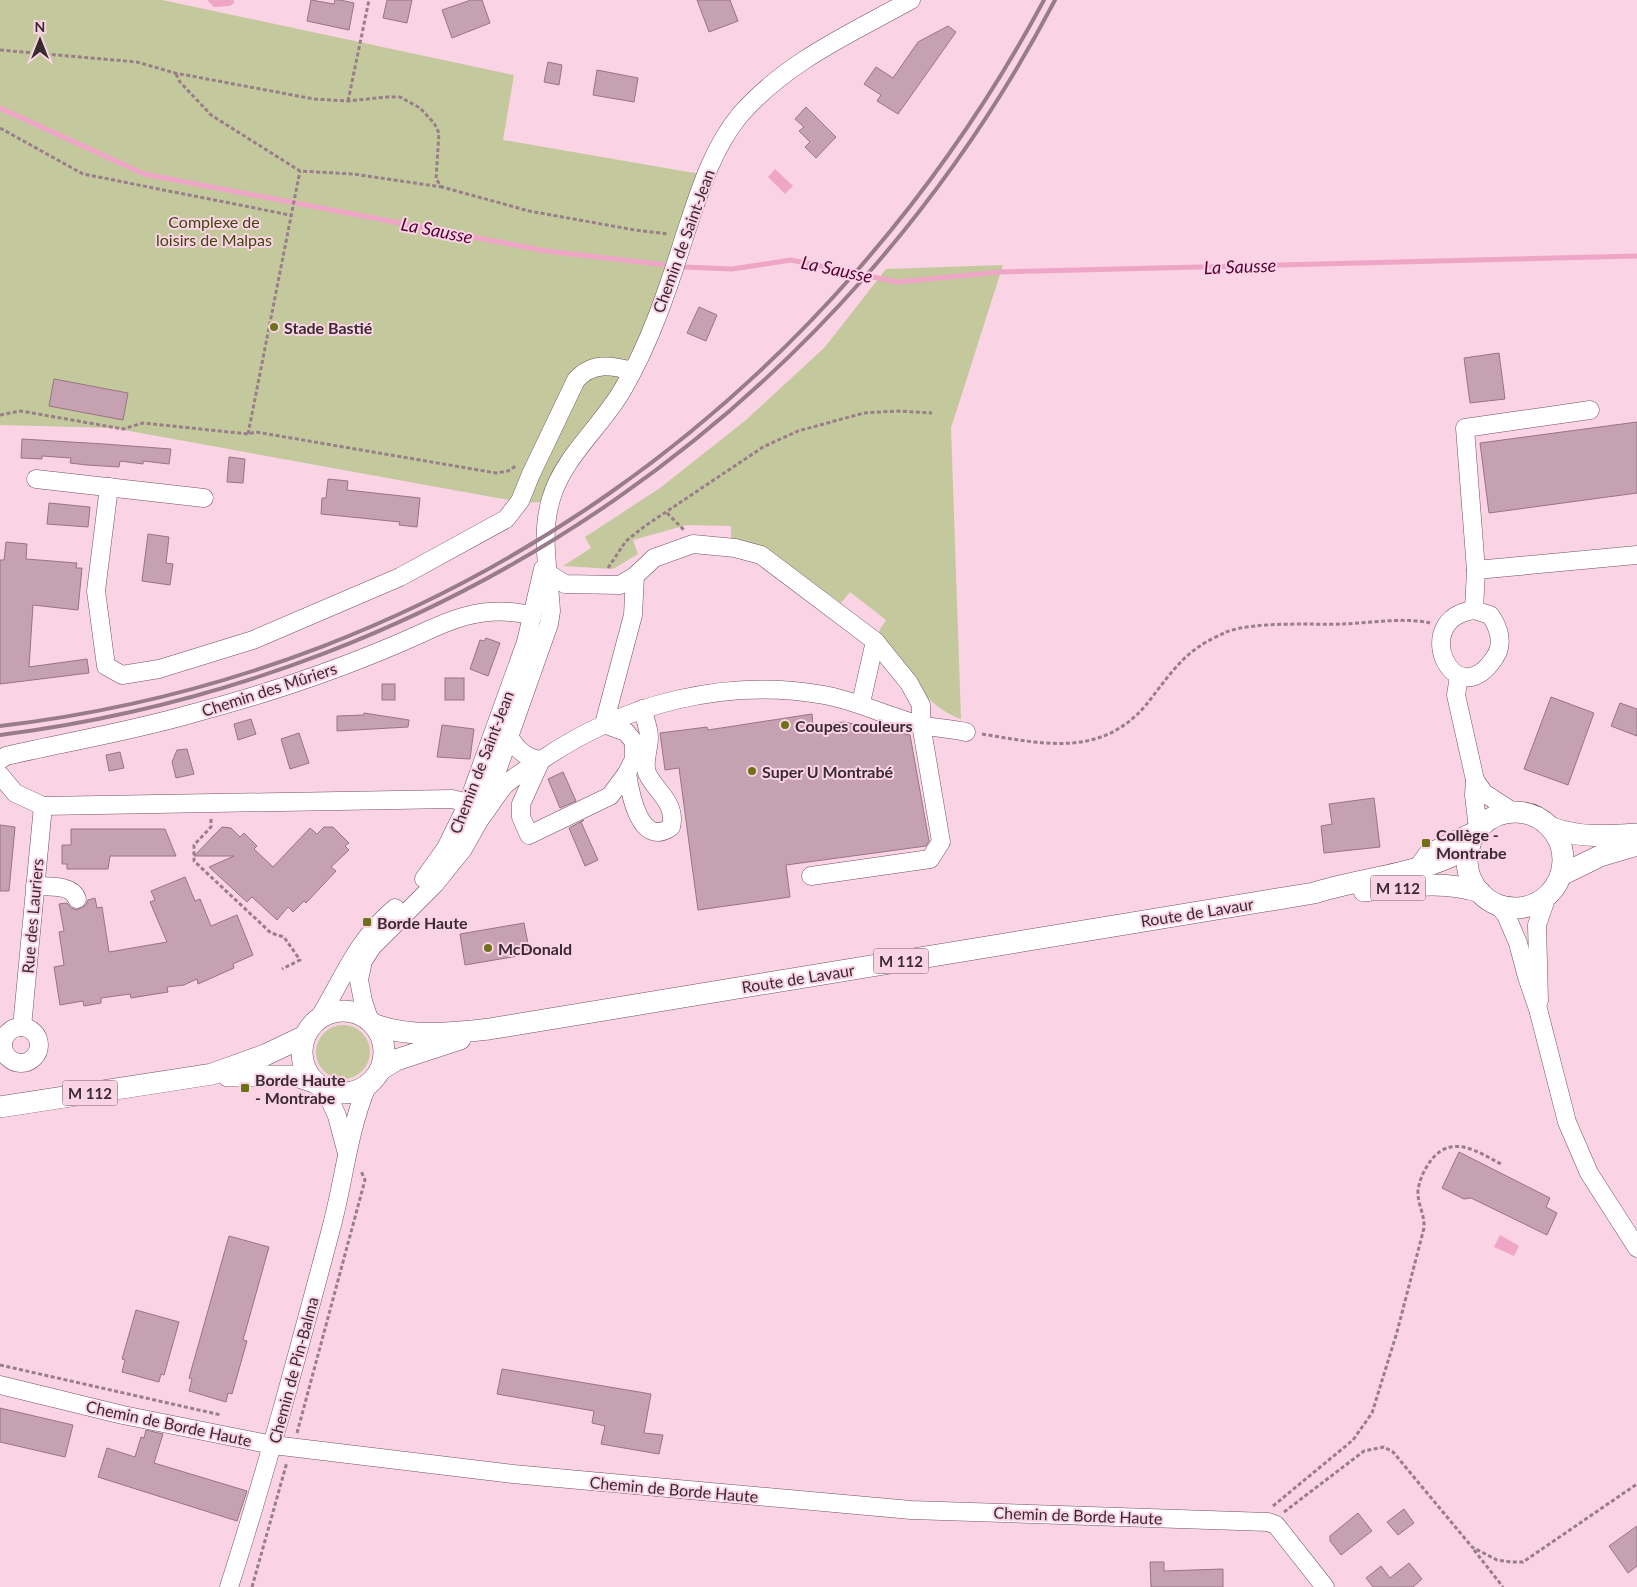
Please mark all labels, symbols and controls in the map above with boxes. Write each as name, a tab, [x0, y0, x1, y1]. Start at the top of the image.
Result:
north arrow	[15, 15, 65, 65]
text: N	[35, 18, 45, 35]
street label: Chemin de Saint-Jean	[648, 167, 718, 315]
park label: Complexe de loisirs de Malpas	[156, 212, 272, 249]
water label: La Sausse	[399, 212, 475, 248]
water label: La Sausse	[799, 251, 875, 287]
water label: La Sausse	[1203, 254, 1277, 278]
place label: Stade Bastié	[284, 318, 373, 337]
marker: Stade Bastié	[268, 321, 280, 333]
street label: Chemin des Mûriers	[199, 658, 339, 720]
street label: Chemin de Saint-Jean	[445, 688, 517, 836]
place label: Coupes couleurs	[795, 716, 913, 735]
marker: Coupes couleurs	[779, 719, 791, 731]
place label: Super U Montrabé	[762, 762, 894, 781]
marker: Super U Montrabé	[746, 765, 758, 777]
place label: Collège - Montrabe	[1436, 825, 1507, 862]
marker: Collège - Montrabe	[1420, 837, 1432, 849]
street label: Rue des Lauriers	[18, 858, 47, 974]
road number: M 112	[1370, 876, 1426, 900]
street label: Route de Lavaur	[1139, 894, 1255, 930]
place label: Borde Haute	[377, 913, 468, 932]
marker: Borde Haute	[361, 916, 373, 928]
place label: McDonald	[498, 939, 572, 958]
marker: McDonald	[482, 942, 494, 954]
road number: M 112	[874, 948, 928, 974]
street label: Route de Lavaur	[740, 960, 856, 996]
place label: Borde Haute - Montrabe	[255, 1070, 346, 1107]
road number: M 112	[62, 1080, 118, 1106]
marker: Borde Haute - Montrabe	[239, 1082, 251, 1094]
street label: Chemin de Pin-Balma	[264, 1295, 322, 1445]
street label: Chemin de Borde Haute	[84, 1396, 254, 1450]
street label: Chemin de Borde Haute	[589, 1472, 759, 1506]
street label: Chemin de Borde Haute	[993, 1503, 1163, 1527]

